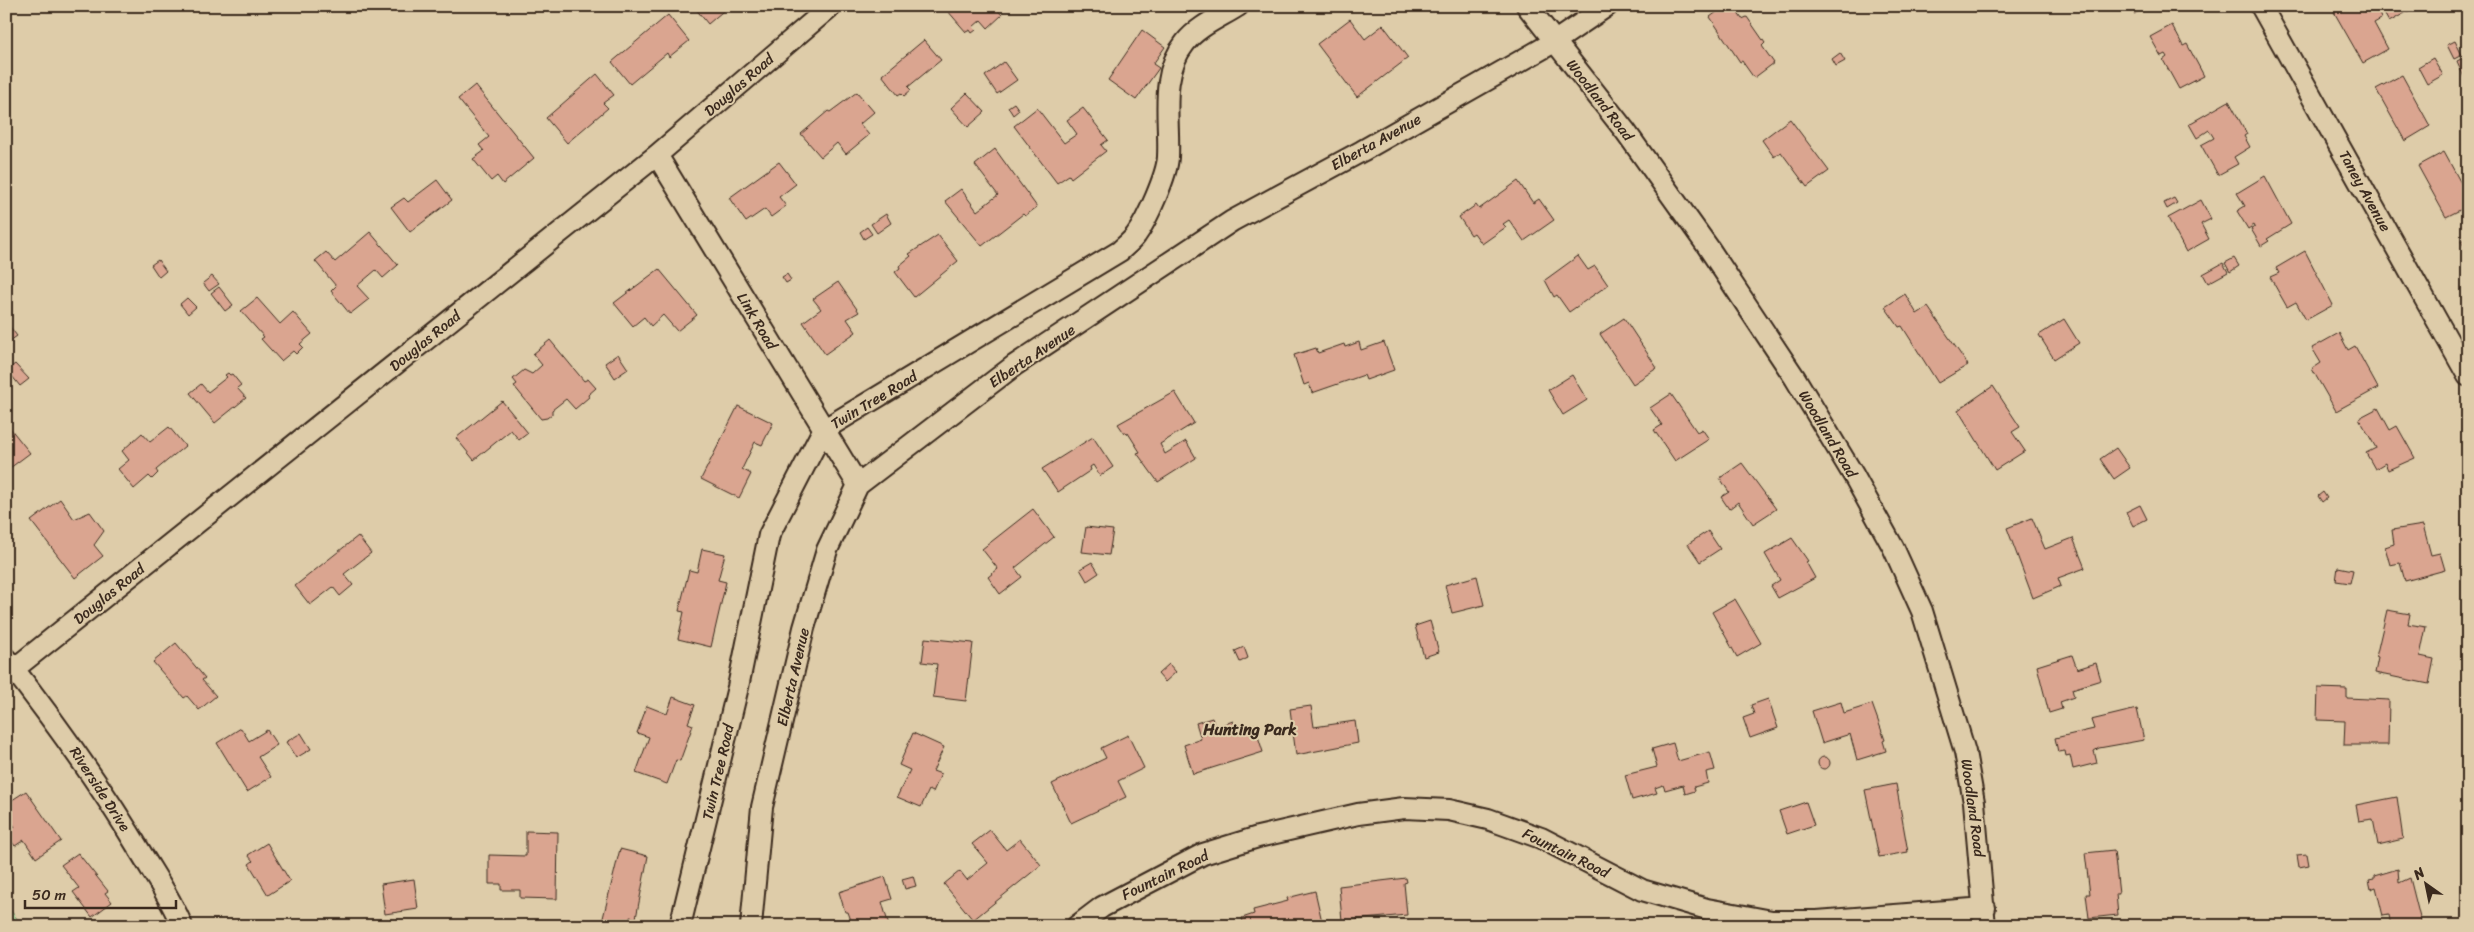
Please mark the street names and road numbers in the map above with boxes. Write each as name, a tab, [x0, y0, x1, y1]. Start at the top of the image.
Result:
street label: Douglas Road	[698, 46, 781, 123]
street label: Woodland Road	[1559, 53, 1641, 148]
street label: Elberta Avenue	[1326, 106, 1426, 178]
street label: Taney Avenue	[2332, 145, 2398, 237]
street label: Link Road	[730, 287, 785, 356]
street label: Douglas Road	[383, 303, 468, 378]
street label: Elberta Avenue	[983, 317, 1081, 395]
street label: Twin Tree Road	[826, 363, 923, 436]
street label: Woodland Road	[1791, 385, 1865, 484]
street label: Douglas Road	[67, 556, 152, 631]
street label: Elberta Avenue	[769, 625, 817, 729]
street label: Twin Tree Road	[694, 720, 742, 822]
street label: Riverside Drive	[63, 741, 137, 837]
street label: Woodland Road	[1953, 757, 1993, 860]
street label: Fountain Road	[1518, 821, 1615, 886]
street label: Fountain Road	[1117, 842, 1214, 907]

